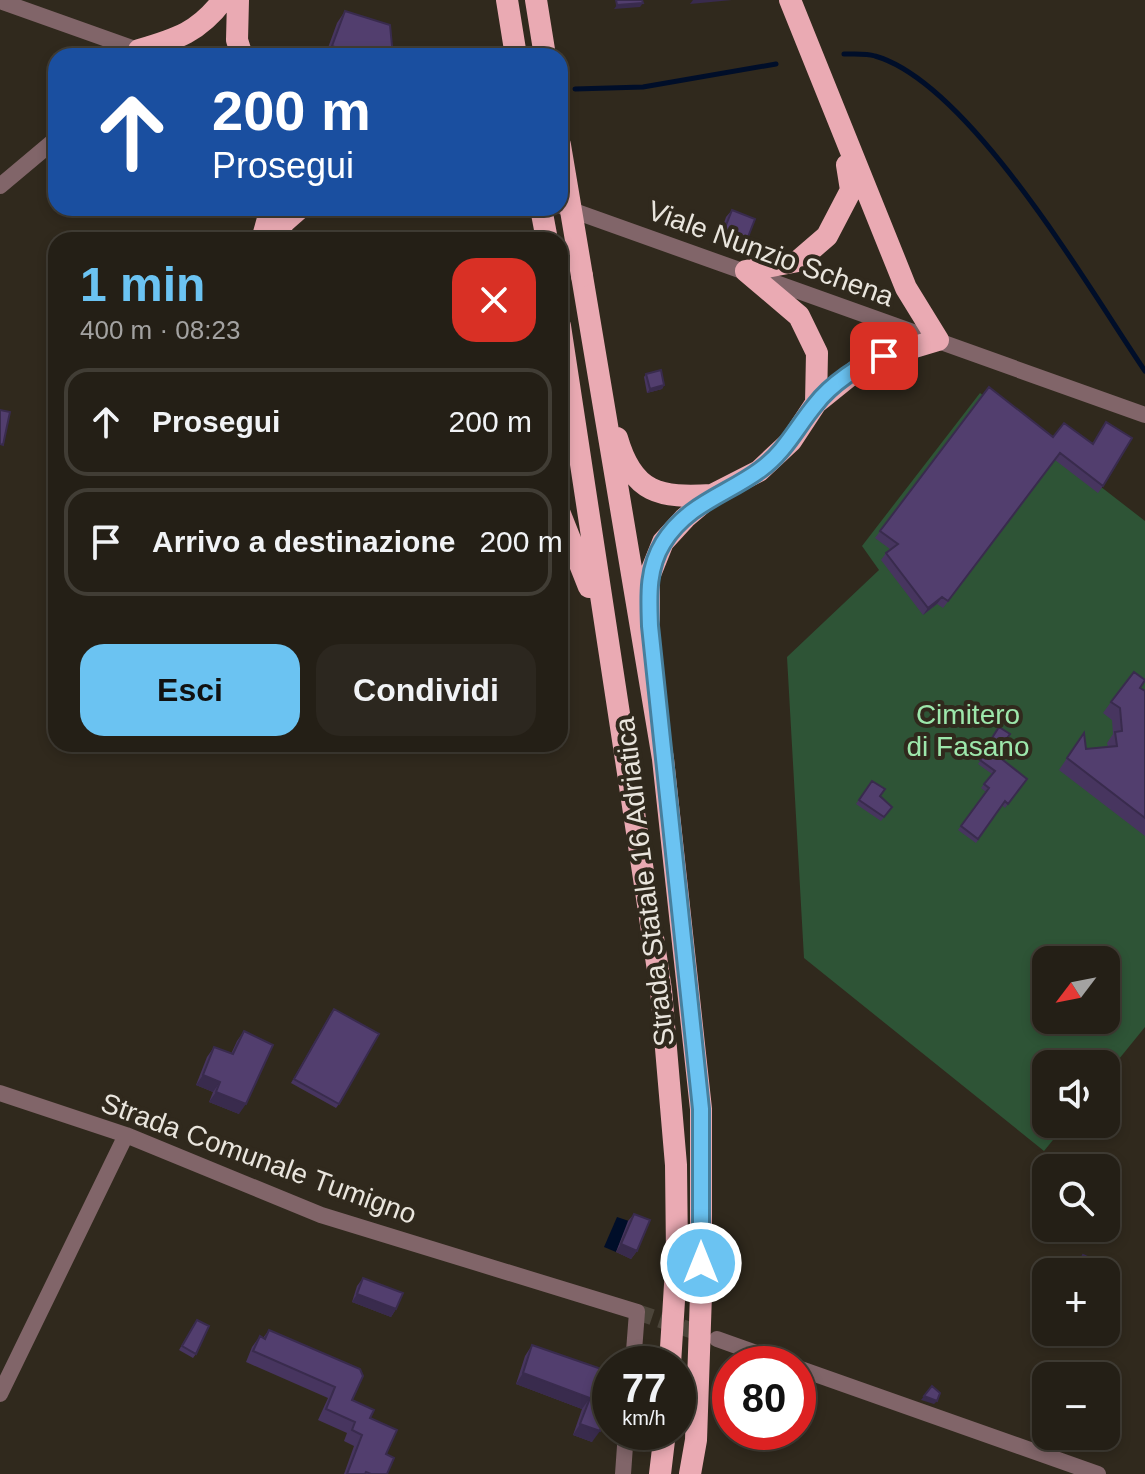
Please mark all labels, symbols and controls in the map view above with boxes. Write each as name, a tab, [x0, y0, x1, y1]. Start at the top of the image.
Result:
text: 200 m	[212, 79, 371, 142]
icon: ahead	[80, 80, 184, 184]
text: Prosegui	[212, 145, 354, 186]
street label: Viale Nunzio Schena	[644, 195, 898, 313]
text: 1 min	[80, 258, 205, 311]
button: close	[452, 258, 536, 342]
text: 400 m · 08:23	[80, 315, 240, 345]
pin	[850, 322, 918, 390]
icon: arrive	[862, 334, 906, 378]
icon: ahead	[84, 400, 128, 444]
text: Prosegui	[152, 405, 280, 438]
text: 200 m	[449, 405, 532, 438]
icon: arrive	[84, 520, 128, 564]
text: Arrivo a destinazione	[152, 525, 455, 558]
text: 200 m	[479, 525, 563, 558]
button: Esci	[80, 644, 300, 736]
button: Condividi	[316, 644, 536, 736]
park label: Cimitero di Fasano	[907, 699, 1029, 762]
street label: Strada Statale 16 Adriatica	[609, 715, 680, 1048]
north arrow	[1032, 946, 1120, 1034]
map controls	[1032, 946, 1120, 1450]
button: sound	[1032, 1050, 1120, 1138]
street label: Strada Comunale Tumigno	[97, 1087, 421, 1230]
button: search	[1032, 1154, 1120, 1242]
position arrow	[659, 1221, 743, 1305]
button: +	[1032, 1258, 1120, 1346]
speed limit sign: 80	[712, 1346, 816, 1450]
button: −	[1032, 1362, 1120, 1450]
text: 77	[622, 1366, 666, 1410]
text: km/h	[622, 1407, 666, 1429]

